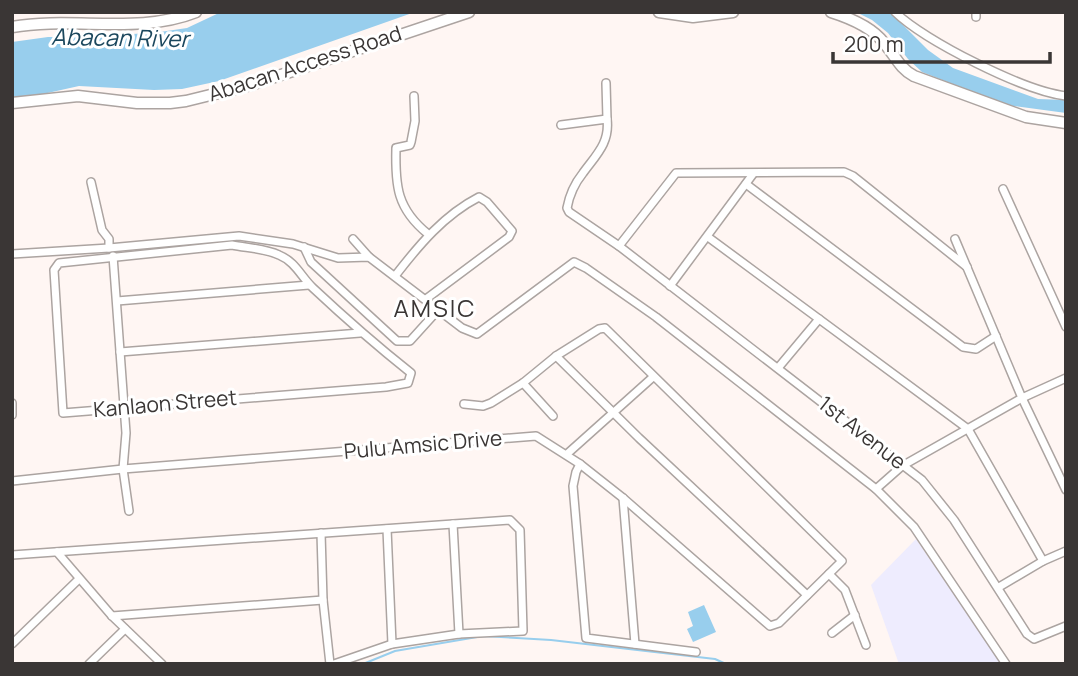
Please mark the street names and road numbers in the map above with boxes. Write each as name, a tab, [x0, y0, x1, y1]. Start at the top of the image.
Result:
street label: Abacan Access Road	[205, 19, 405, 107]
street label: Kanlaon Street	[92, 383, 238, 423]
street label: 1st Avenue	[813, 389, 912, 475]
street label: Pulu Amsic Drive	[343, 423, 503, 465]

